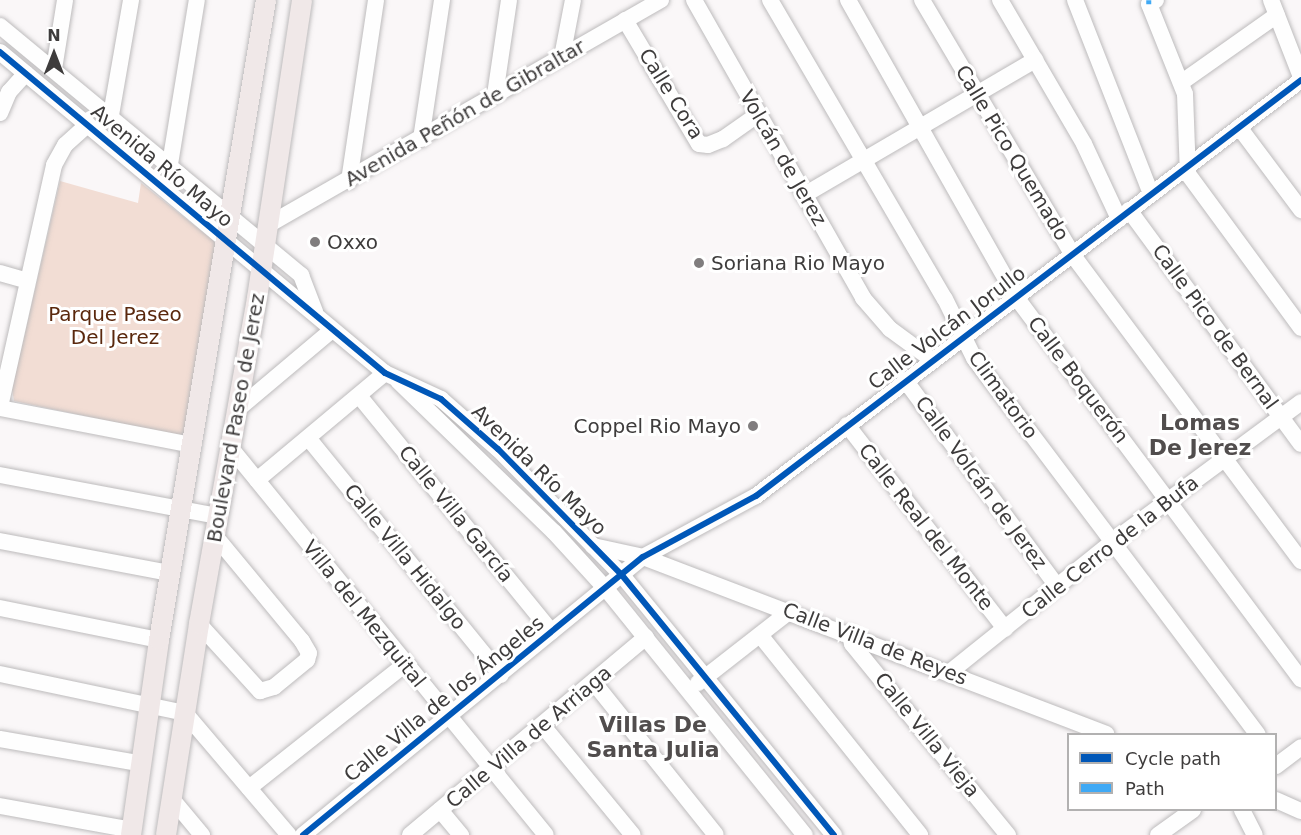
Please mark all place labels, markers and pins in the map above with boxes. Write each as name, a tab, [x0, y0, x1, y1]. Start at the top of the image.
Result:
place label: Oxxo	[327, 230, 378, 254]
marker: Oxxo	[308, 235, 322, 249]
place label: Soriana Rio Mayo	[711, 251, 885, 275]
marker: Soriana Rio Mayo	[692, 256, 706, 270]
place label: Coppel Rio Mayo	[574, 414, 741, 438]
marker: Coppel Rio Mayo	[746, 419, 760, 433]

